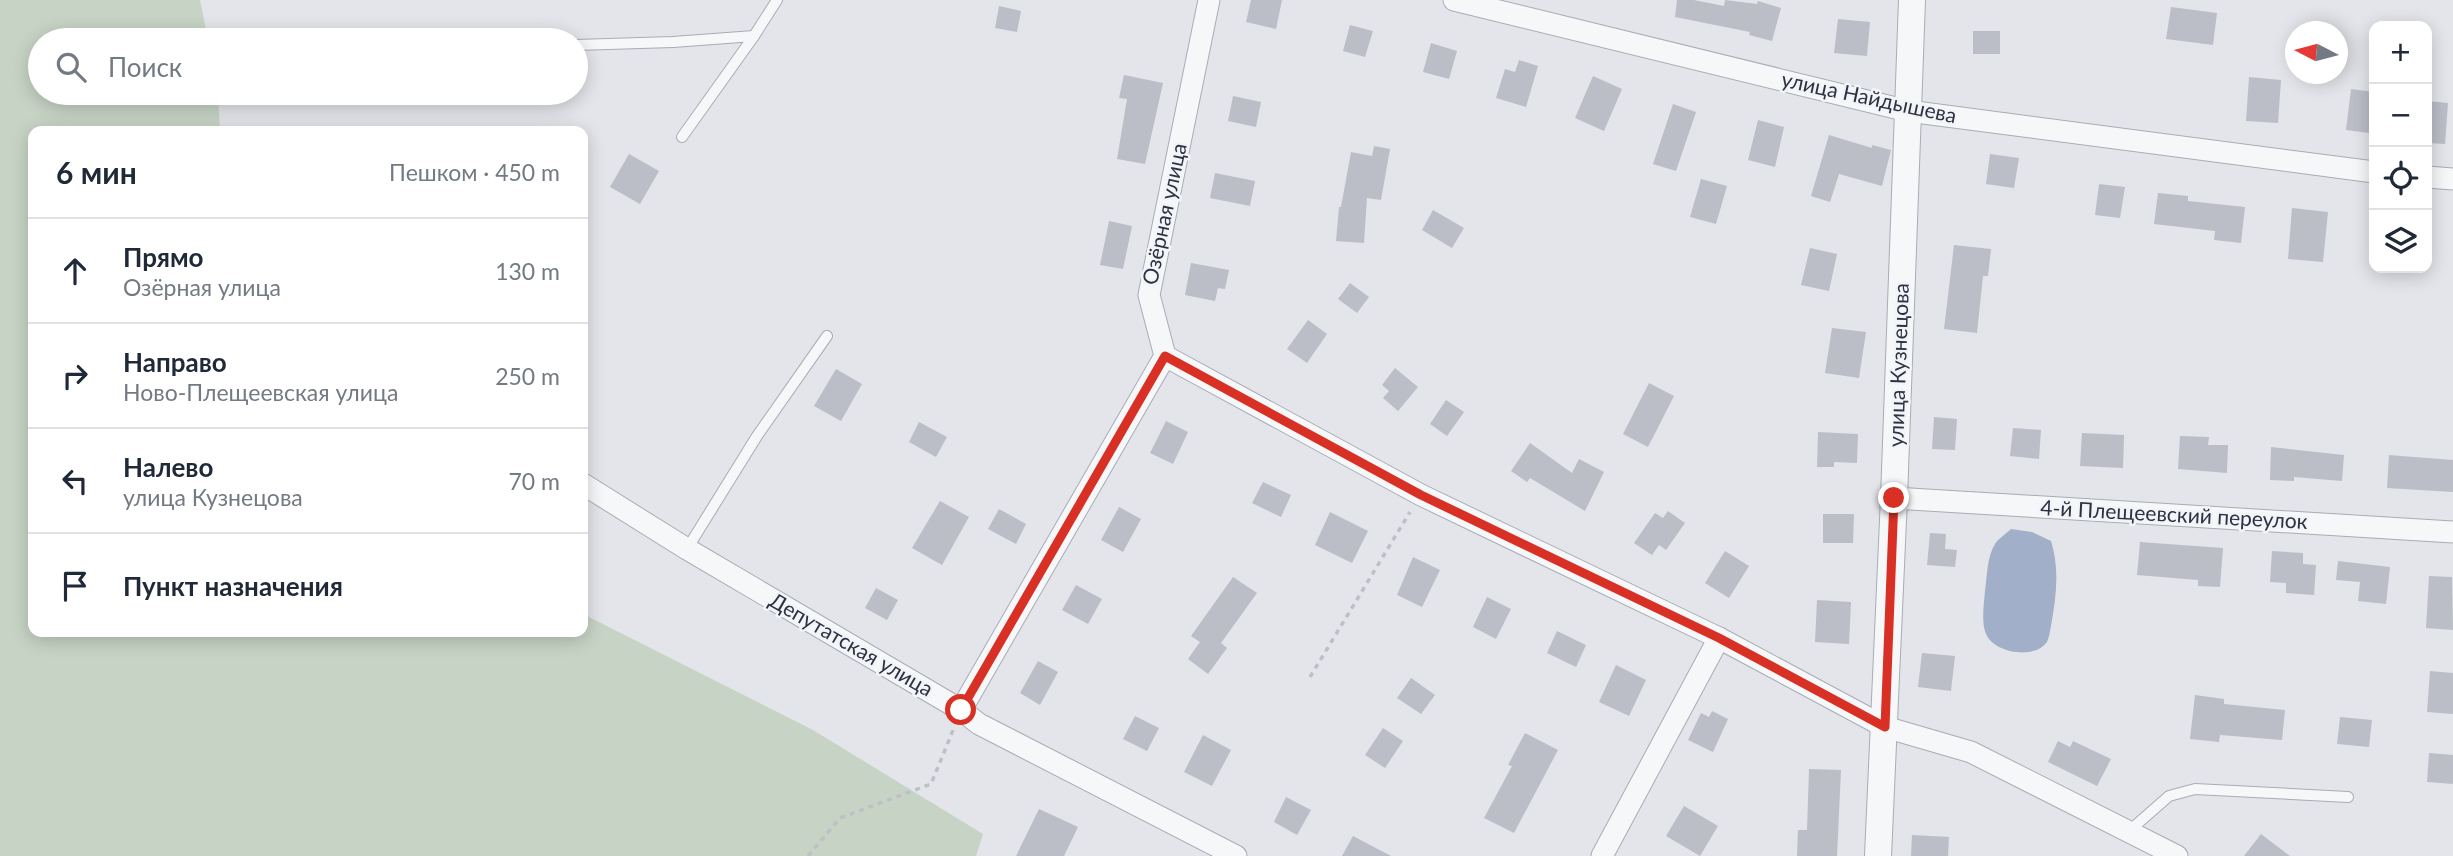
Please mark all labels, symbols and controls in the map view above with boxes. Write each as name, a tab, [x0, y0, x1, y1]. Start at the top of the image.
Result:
north arrow	[2285, 21, 2348, 84]
map controls	[2369, 21, 2432, 273]
button: +	[2369, 21, 2432, 84]
search box	[28, 28, 588, 105]
icon: search	[52, 48, 90, 86]
text: Поиск	[108, 51, 182, 83]
street label: улица Найдышева	[1779, 66, 1959, 127]
button: −	[2369, 84, 2432, 147]
street label: Озёрная улица	[1136, 141, 1191, 287]
button: locate	[2369, 147, 2432, 210]
text: 6 мин	[56, 154, 137, 190]
text: Пешком · 450 m	[389, 158, 560, 186]
button: layers	[2369, 210, 2432, 273]
text: Прямо	[123, 241, 204, 273]
icon: ahead	[56, 252, 94, 290]
text: 130 m	[495, 257, 560, 285]
text: Озёрная улица	[123, 273, 281, 301]
street label: улица Кузнецова	[1882, 282, 1913, 447]
text: Направо	[123, 346, 227, 378]
icon: right	[56, 357, 94, 395]
text: 250 m	[495, 362, 560, 390]
text: Ново-Плещеевская улица	[123, 378, 398, 406]
text: Налево	[123, 451, 213, 483]
icon: left	[56, 462, 94, 500]
text: 70 m	[509, 467, 560, 495]
route end	[1878, 482, 1909, 513]
text: улица Кузнецова	[123, 483, 303, 511]
street label: 4-й Плещеевский переулок	[2040, 494, 2308, 533]
icon: arrive	[56, 567, 94, 605]
text: Пункт назначения	[123, 570, 343, 602]
street label: Депутатская улица	[765, 587, 938, 701]
route start	[945, 694, 976, 725]

